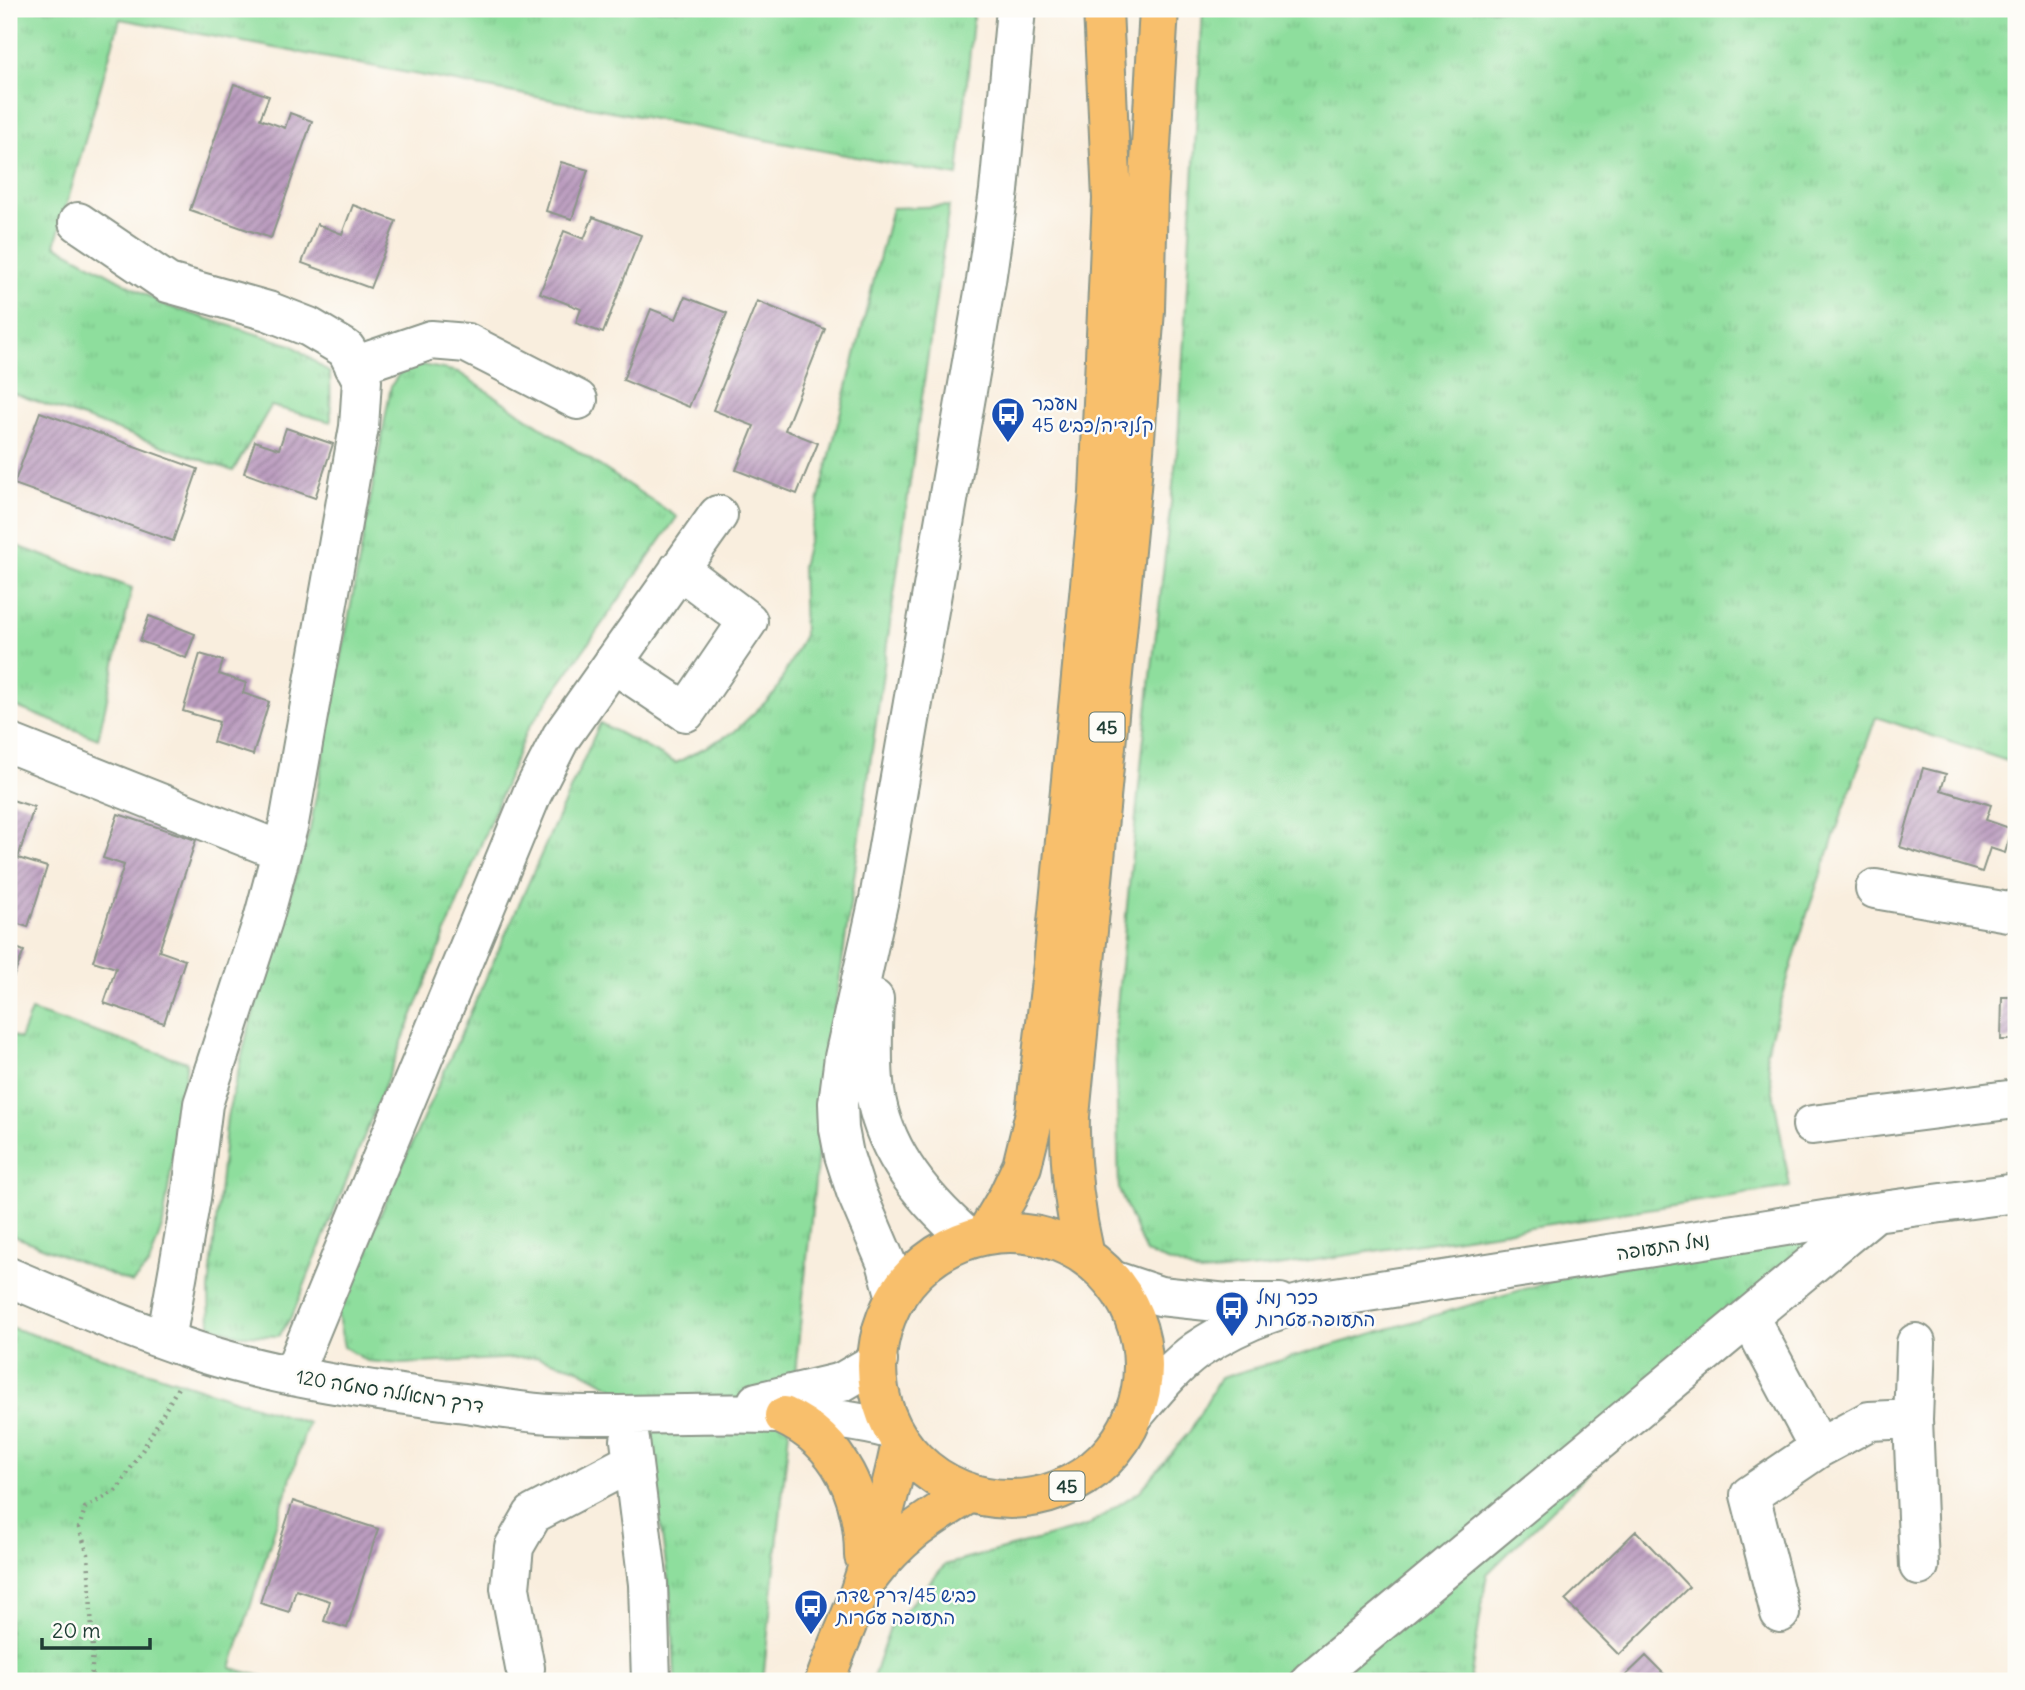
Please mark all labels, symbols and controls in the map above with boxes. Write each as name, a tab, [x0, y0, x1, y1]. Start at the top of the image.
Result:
place label: מעבר קלנדיה/כביש 45	[1032, 391, 1154, 438]
bus stop icon: מעבר קלנדיה/כביש 45	[989, 395, 1027, 444]
road number: 45	[1090, 712, 1124, 742]
street label: נמל התעופה	[1615, 1227, 1711, 1265]
place label: ככר נמל התעופה עטרות	[1255, 1285, 1375, 1331]
bus stop icon: ככר נמל התעופה עטרות	[1213, 1289, 1251, 1338]
street label: דרך רמאללה סמטה 120	[294, 1364, 486, 1418]
road number: 45	[1050, 1471, 1084, 1500]
place label: כביש 45/דרך שדה התעופה עטרות	[835, 1583, 976, 1629]
bus stop icon: כביש 45/דרך שדה התעופה עטרות	[792, 1587, 830, 1636]
scale bar	[42, 1606, 150, 1650]
text: 20 m	[52, 1617, 101, 1644]

